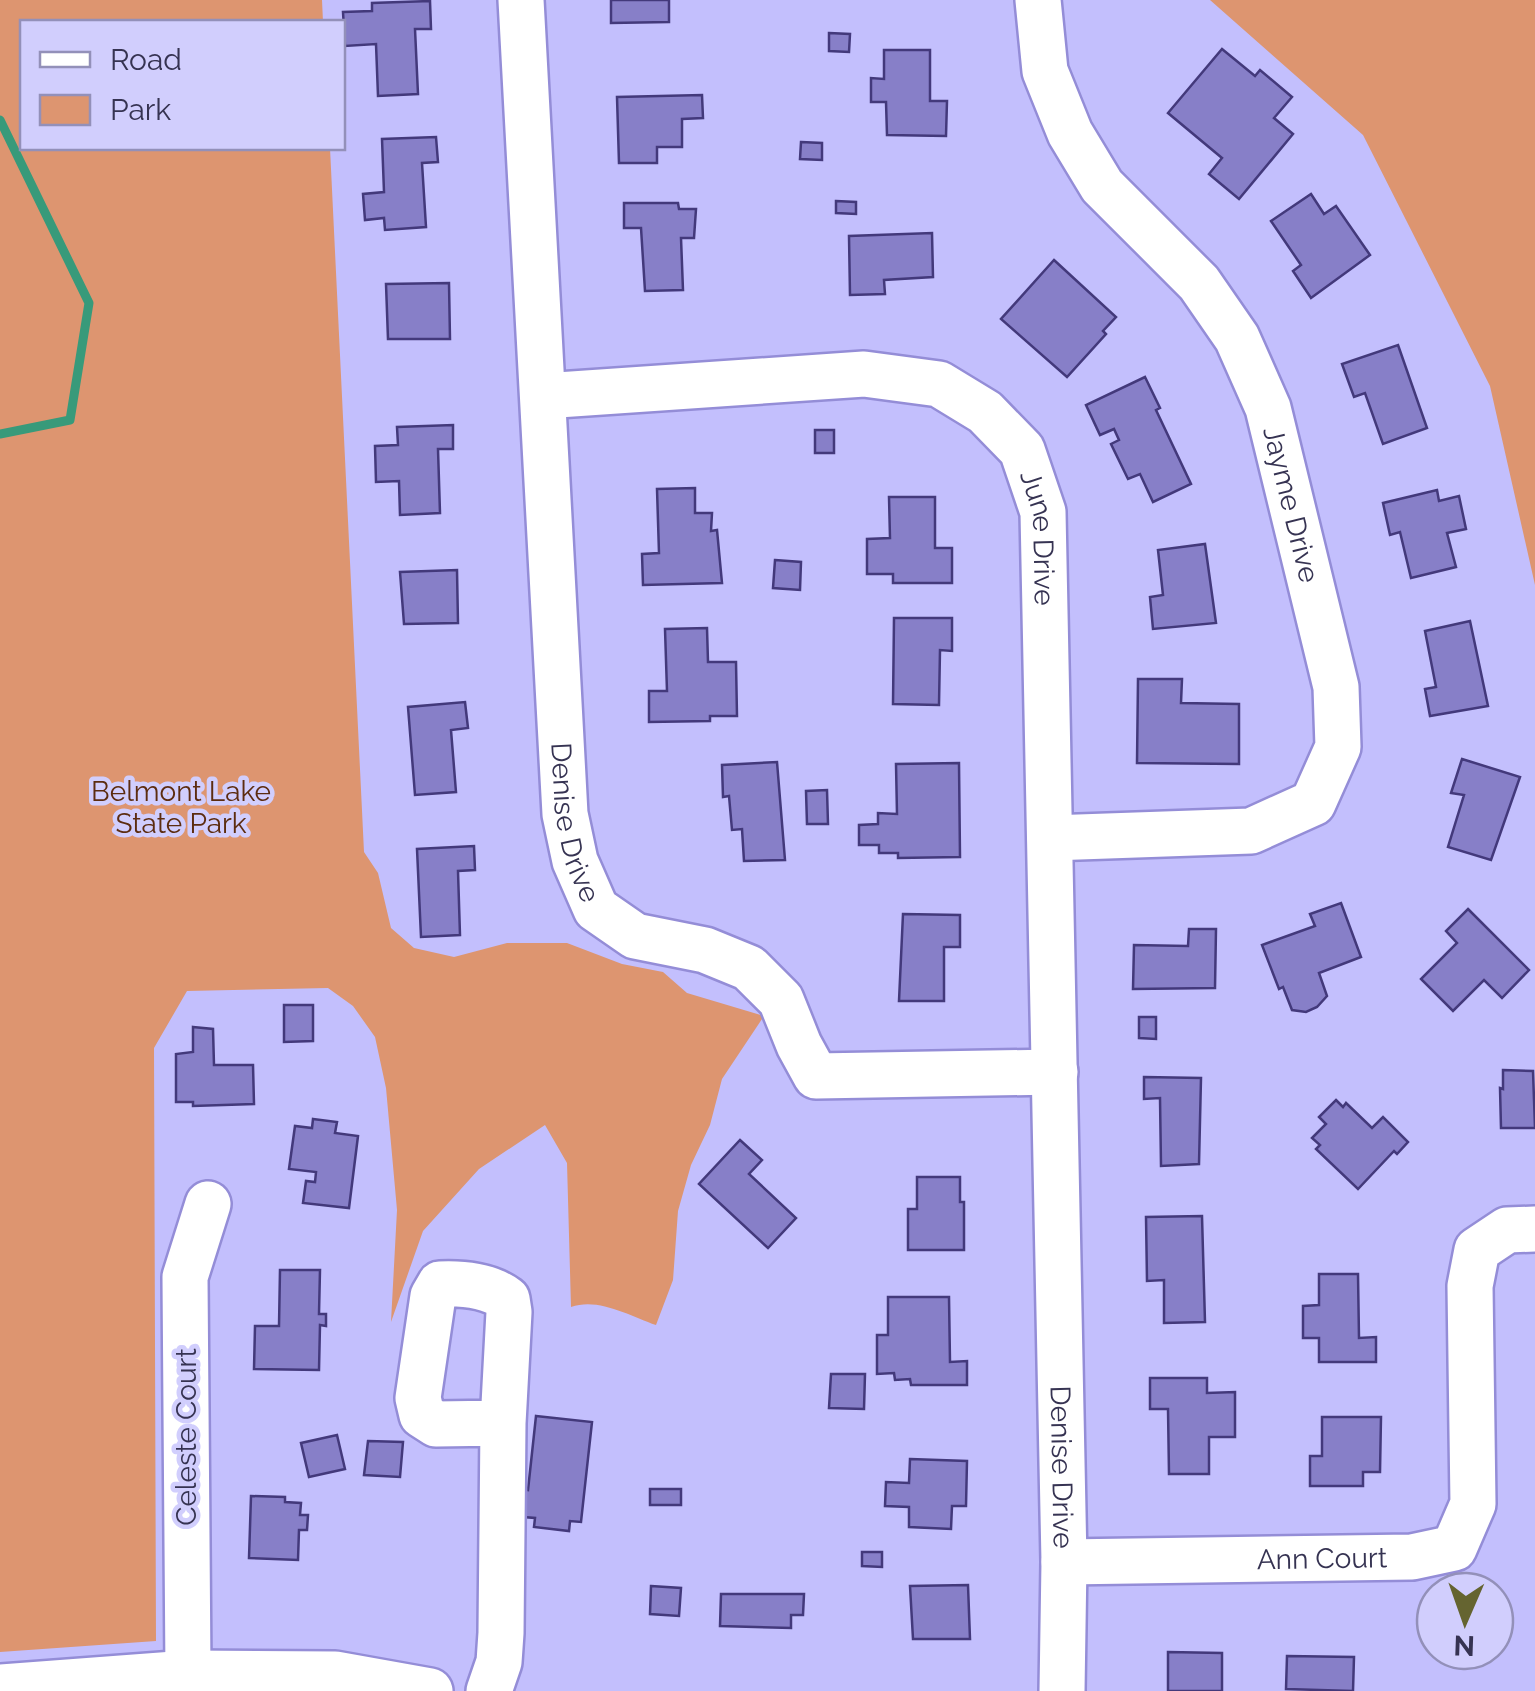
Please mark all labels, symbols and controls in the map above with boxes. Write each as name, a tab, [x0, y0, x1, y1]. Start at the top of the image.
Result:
legend	[20, 20, 345, 150]
text: Road	[110, 42, 182, 77]
text: Park	[110, 92, 171, 127]
street label: Jayme Drive	[1256, 423, 1326, 586]
street label: June Drive	[1013, 466, 1061, 606]
street label: Denise Drive	[544, 742, 607, 907]
park label: Belmont Lake State Park	[91, 775, 271, 840]
street label: Celeste Court	[170, 1348, 203, 1526]
street label: Denise Drive	[1043, 1385, 1080, 1549]
street label: Ann Court	[1257, 1541, 1388, 1576]
north arrow	[1415, 1571, 1515, 1671]
text: N	[1453, 1629, 1475, 1662]

